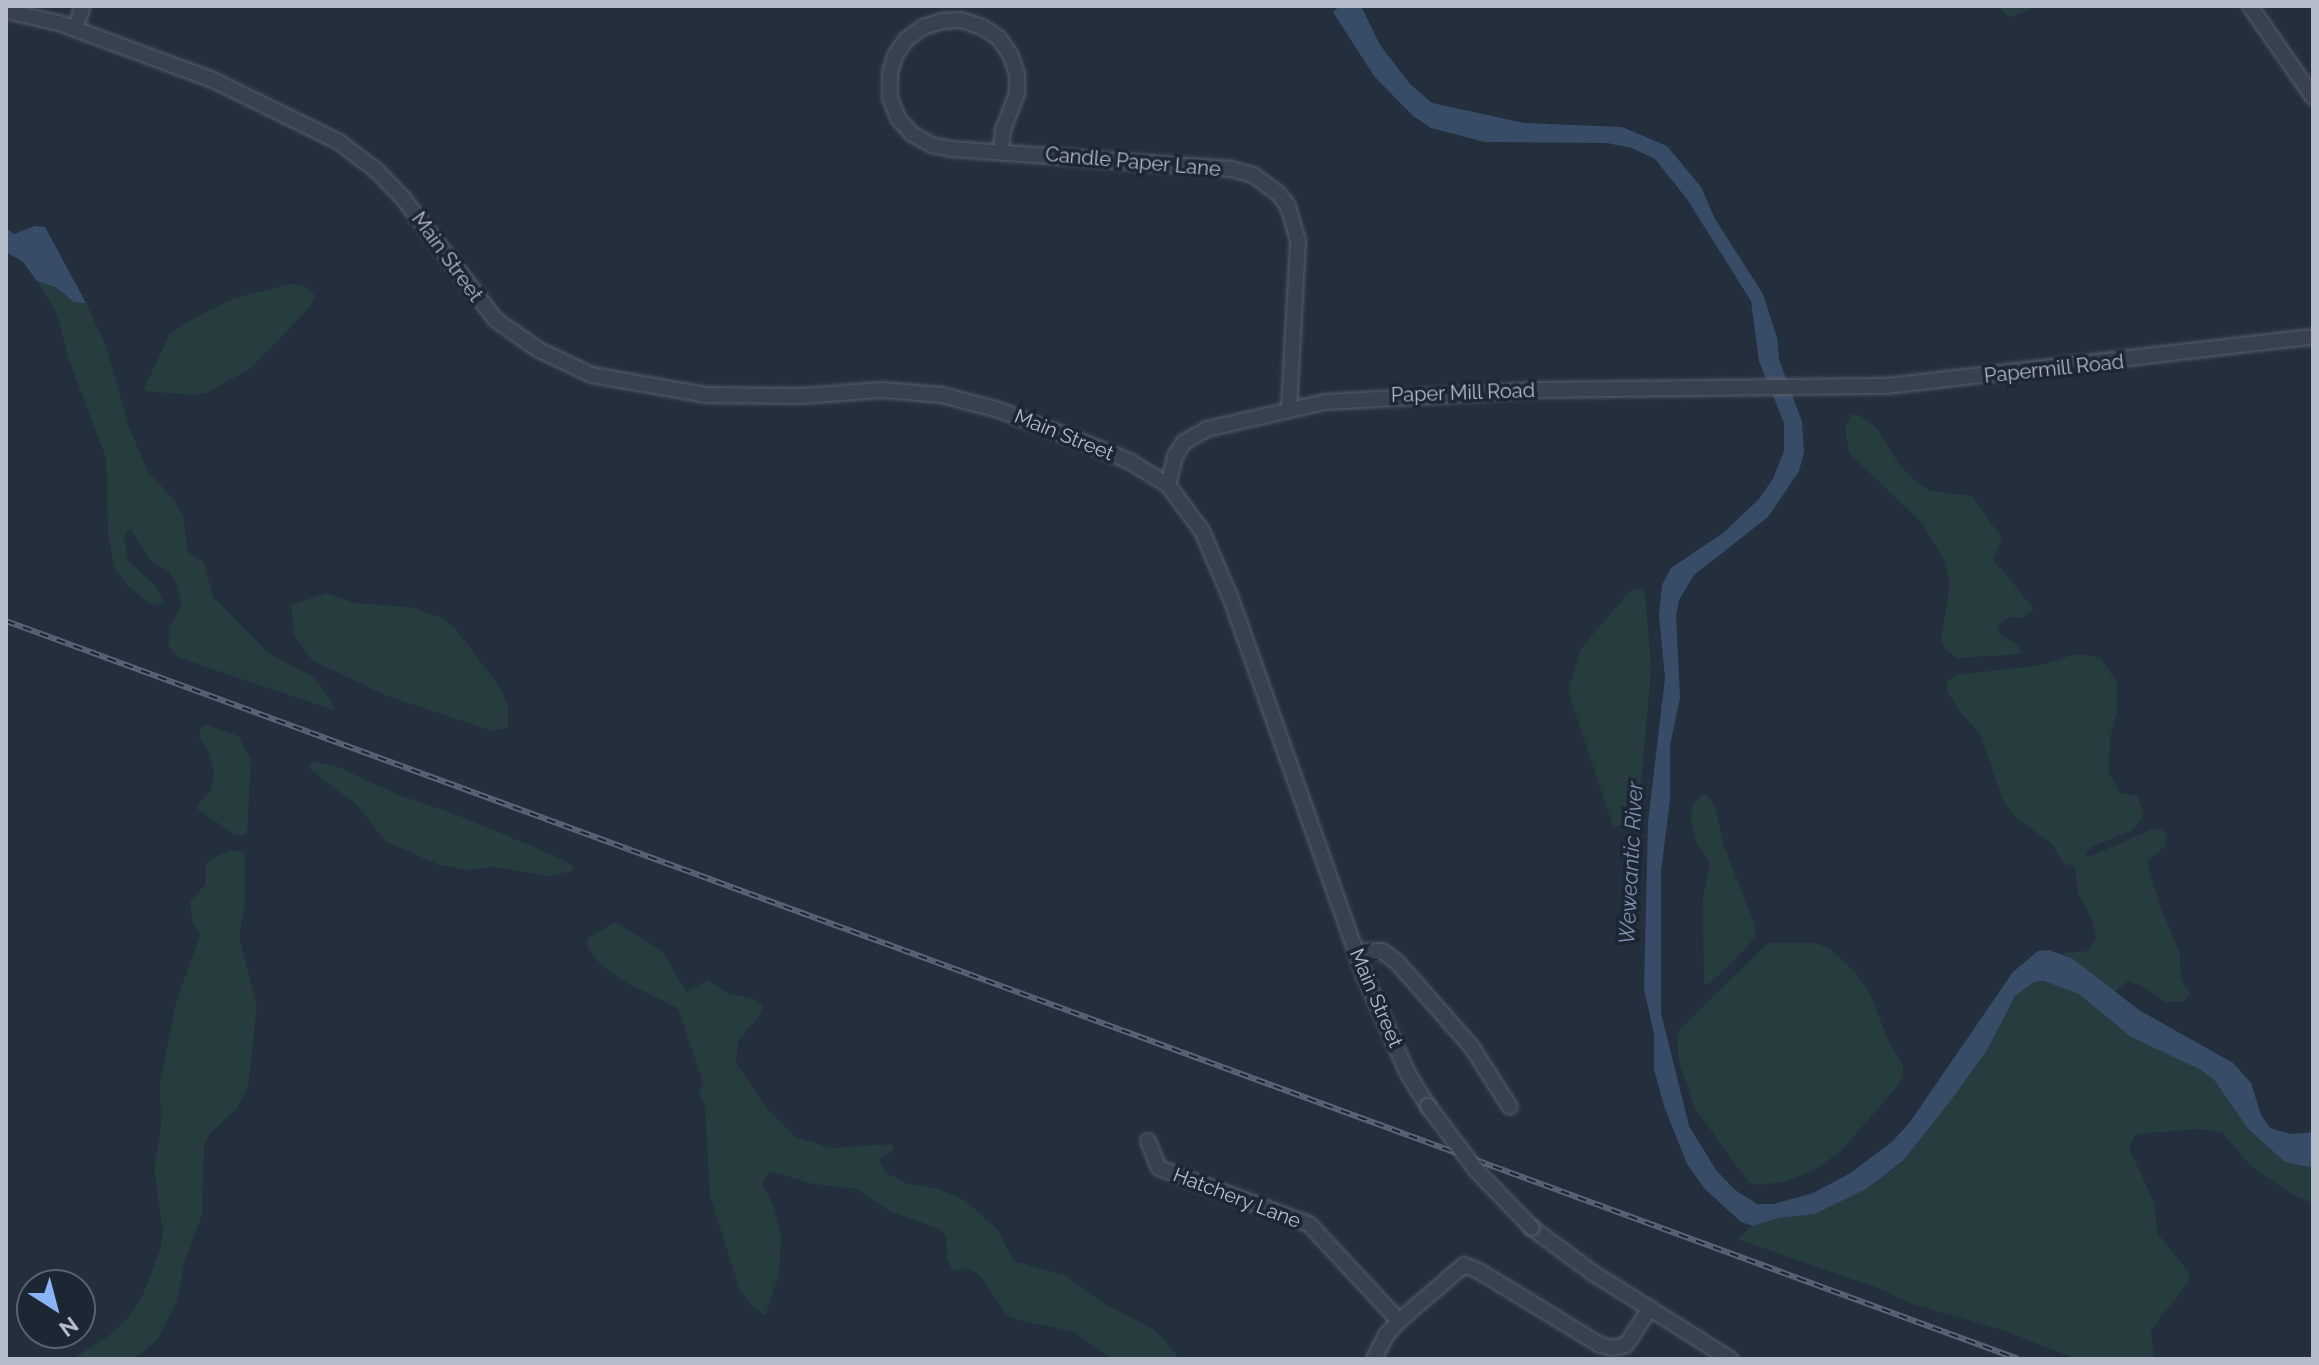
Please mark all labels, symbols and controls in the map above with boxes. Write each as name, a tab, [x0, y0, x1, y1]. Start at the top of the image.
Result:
street label: Candle Paper Lane	[1044, 142, 1222, 182]
street label: Main Street	[406, 208, 488, 306]
street label: Papermill Road	[1983, 350, 2125, 388]
street label: Paper Mill Road	[1390, 378, 1536, 408]
street label: Main Street	[1011, 404, 1117, 466]
water label: Weweantic River	[1614, 781, 1648, 945]
street label: Main Street	[1344, 945, 1408, 1051]
street label: Hatchery Lane	[1170, 1163, 1304, 1233]
north arrow	[16, 1269, 96, 1349]
text: N	[55, 1311, 83, 1342]

